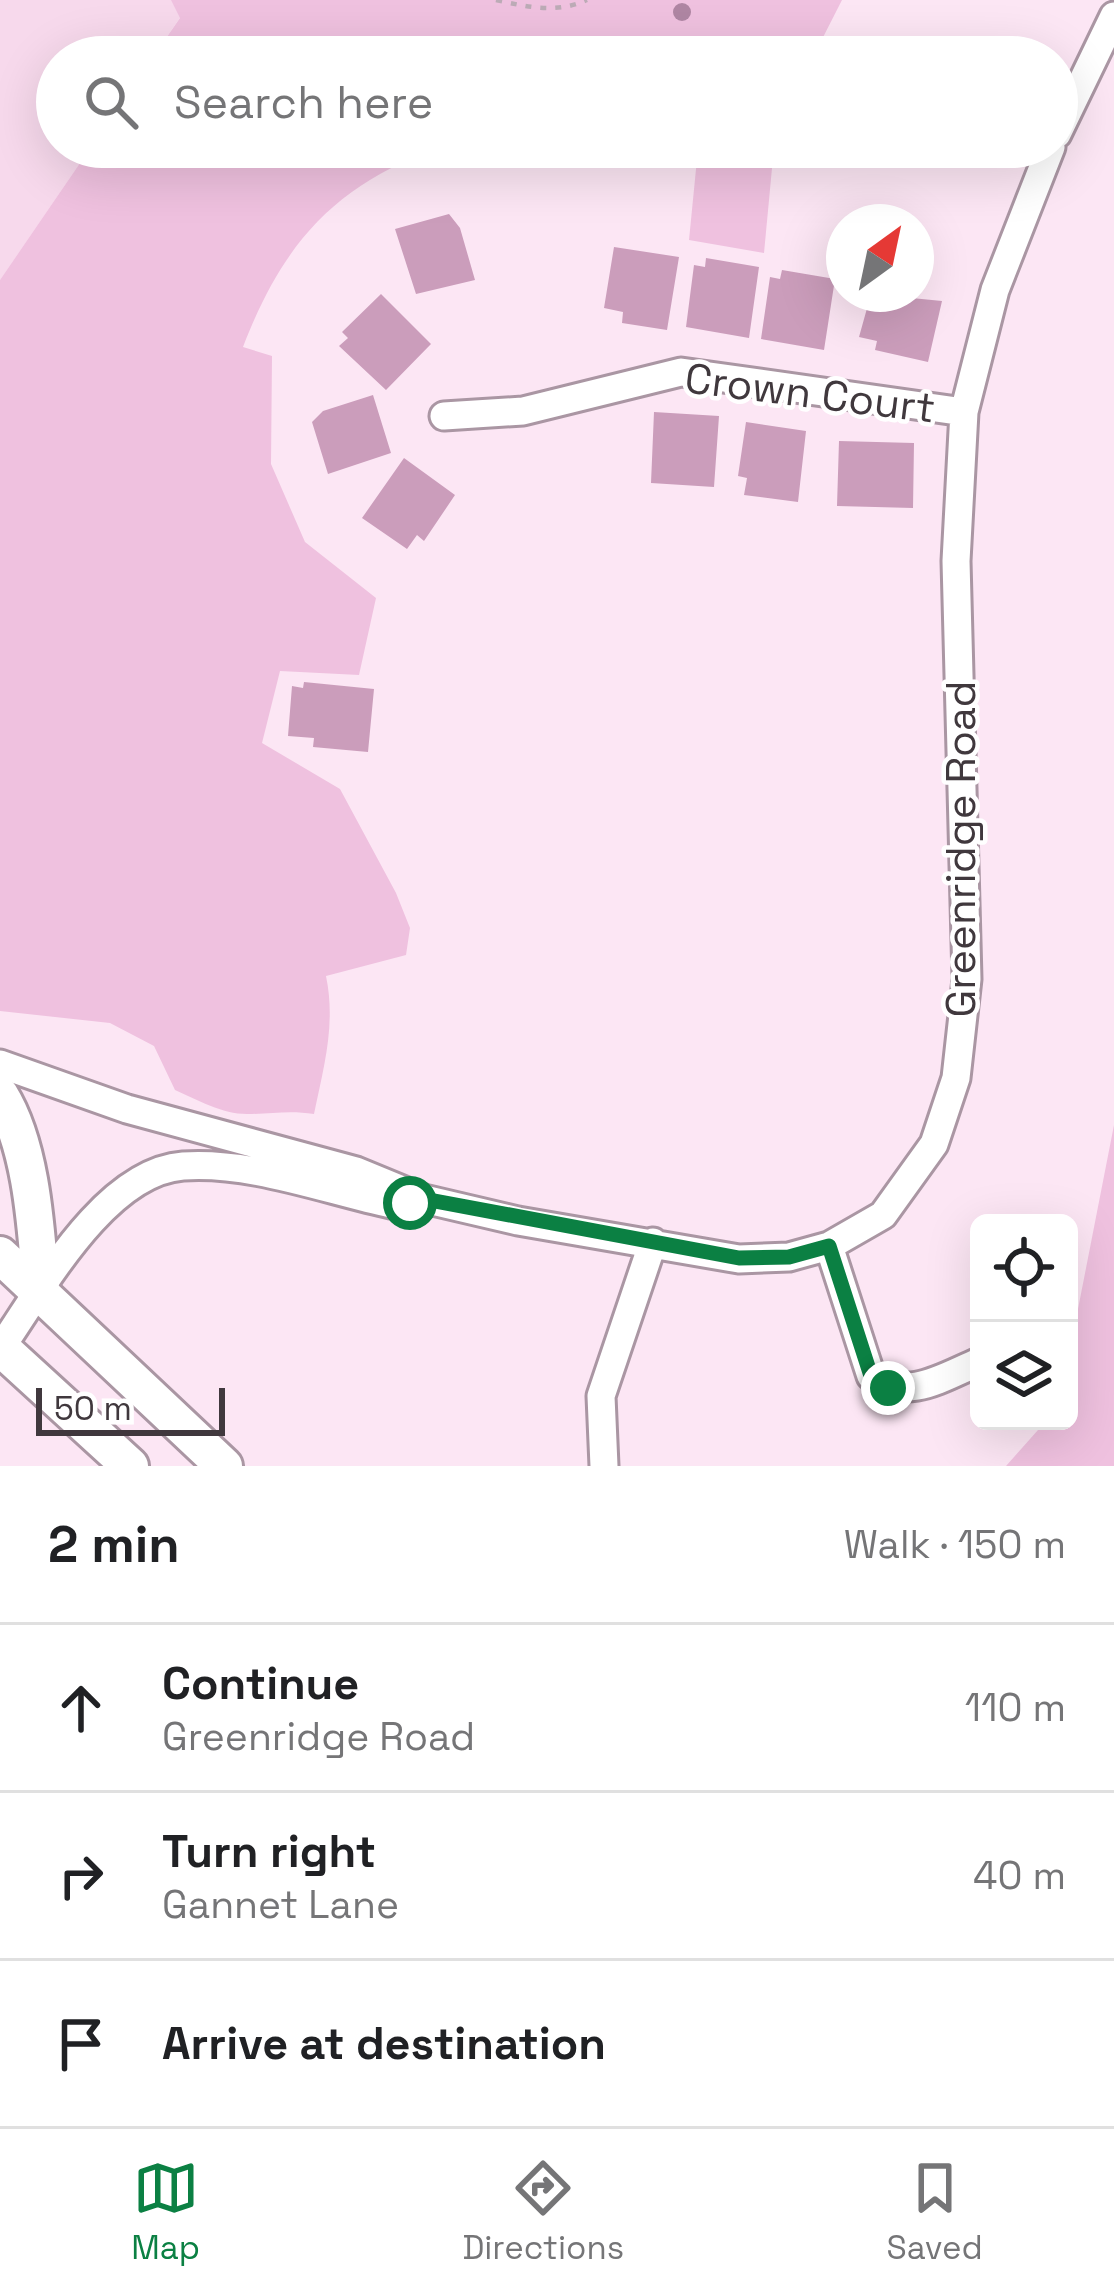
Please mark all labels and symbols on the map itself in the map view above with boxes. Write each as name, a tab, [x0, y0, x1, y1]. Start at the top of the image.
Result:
north arrow	[826, 204, 934, 312]
street label: Crown Court	[682, 351, 938, 435]
street label: Greenridge Road	[934, 680, 987, 1018]
route start	[383, 1176, 437, 1230]
route end	[861, 1361, 915, 1415]
scale bar	[36, 1382, 225, 1435]

